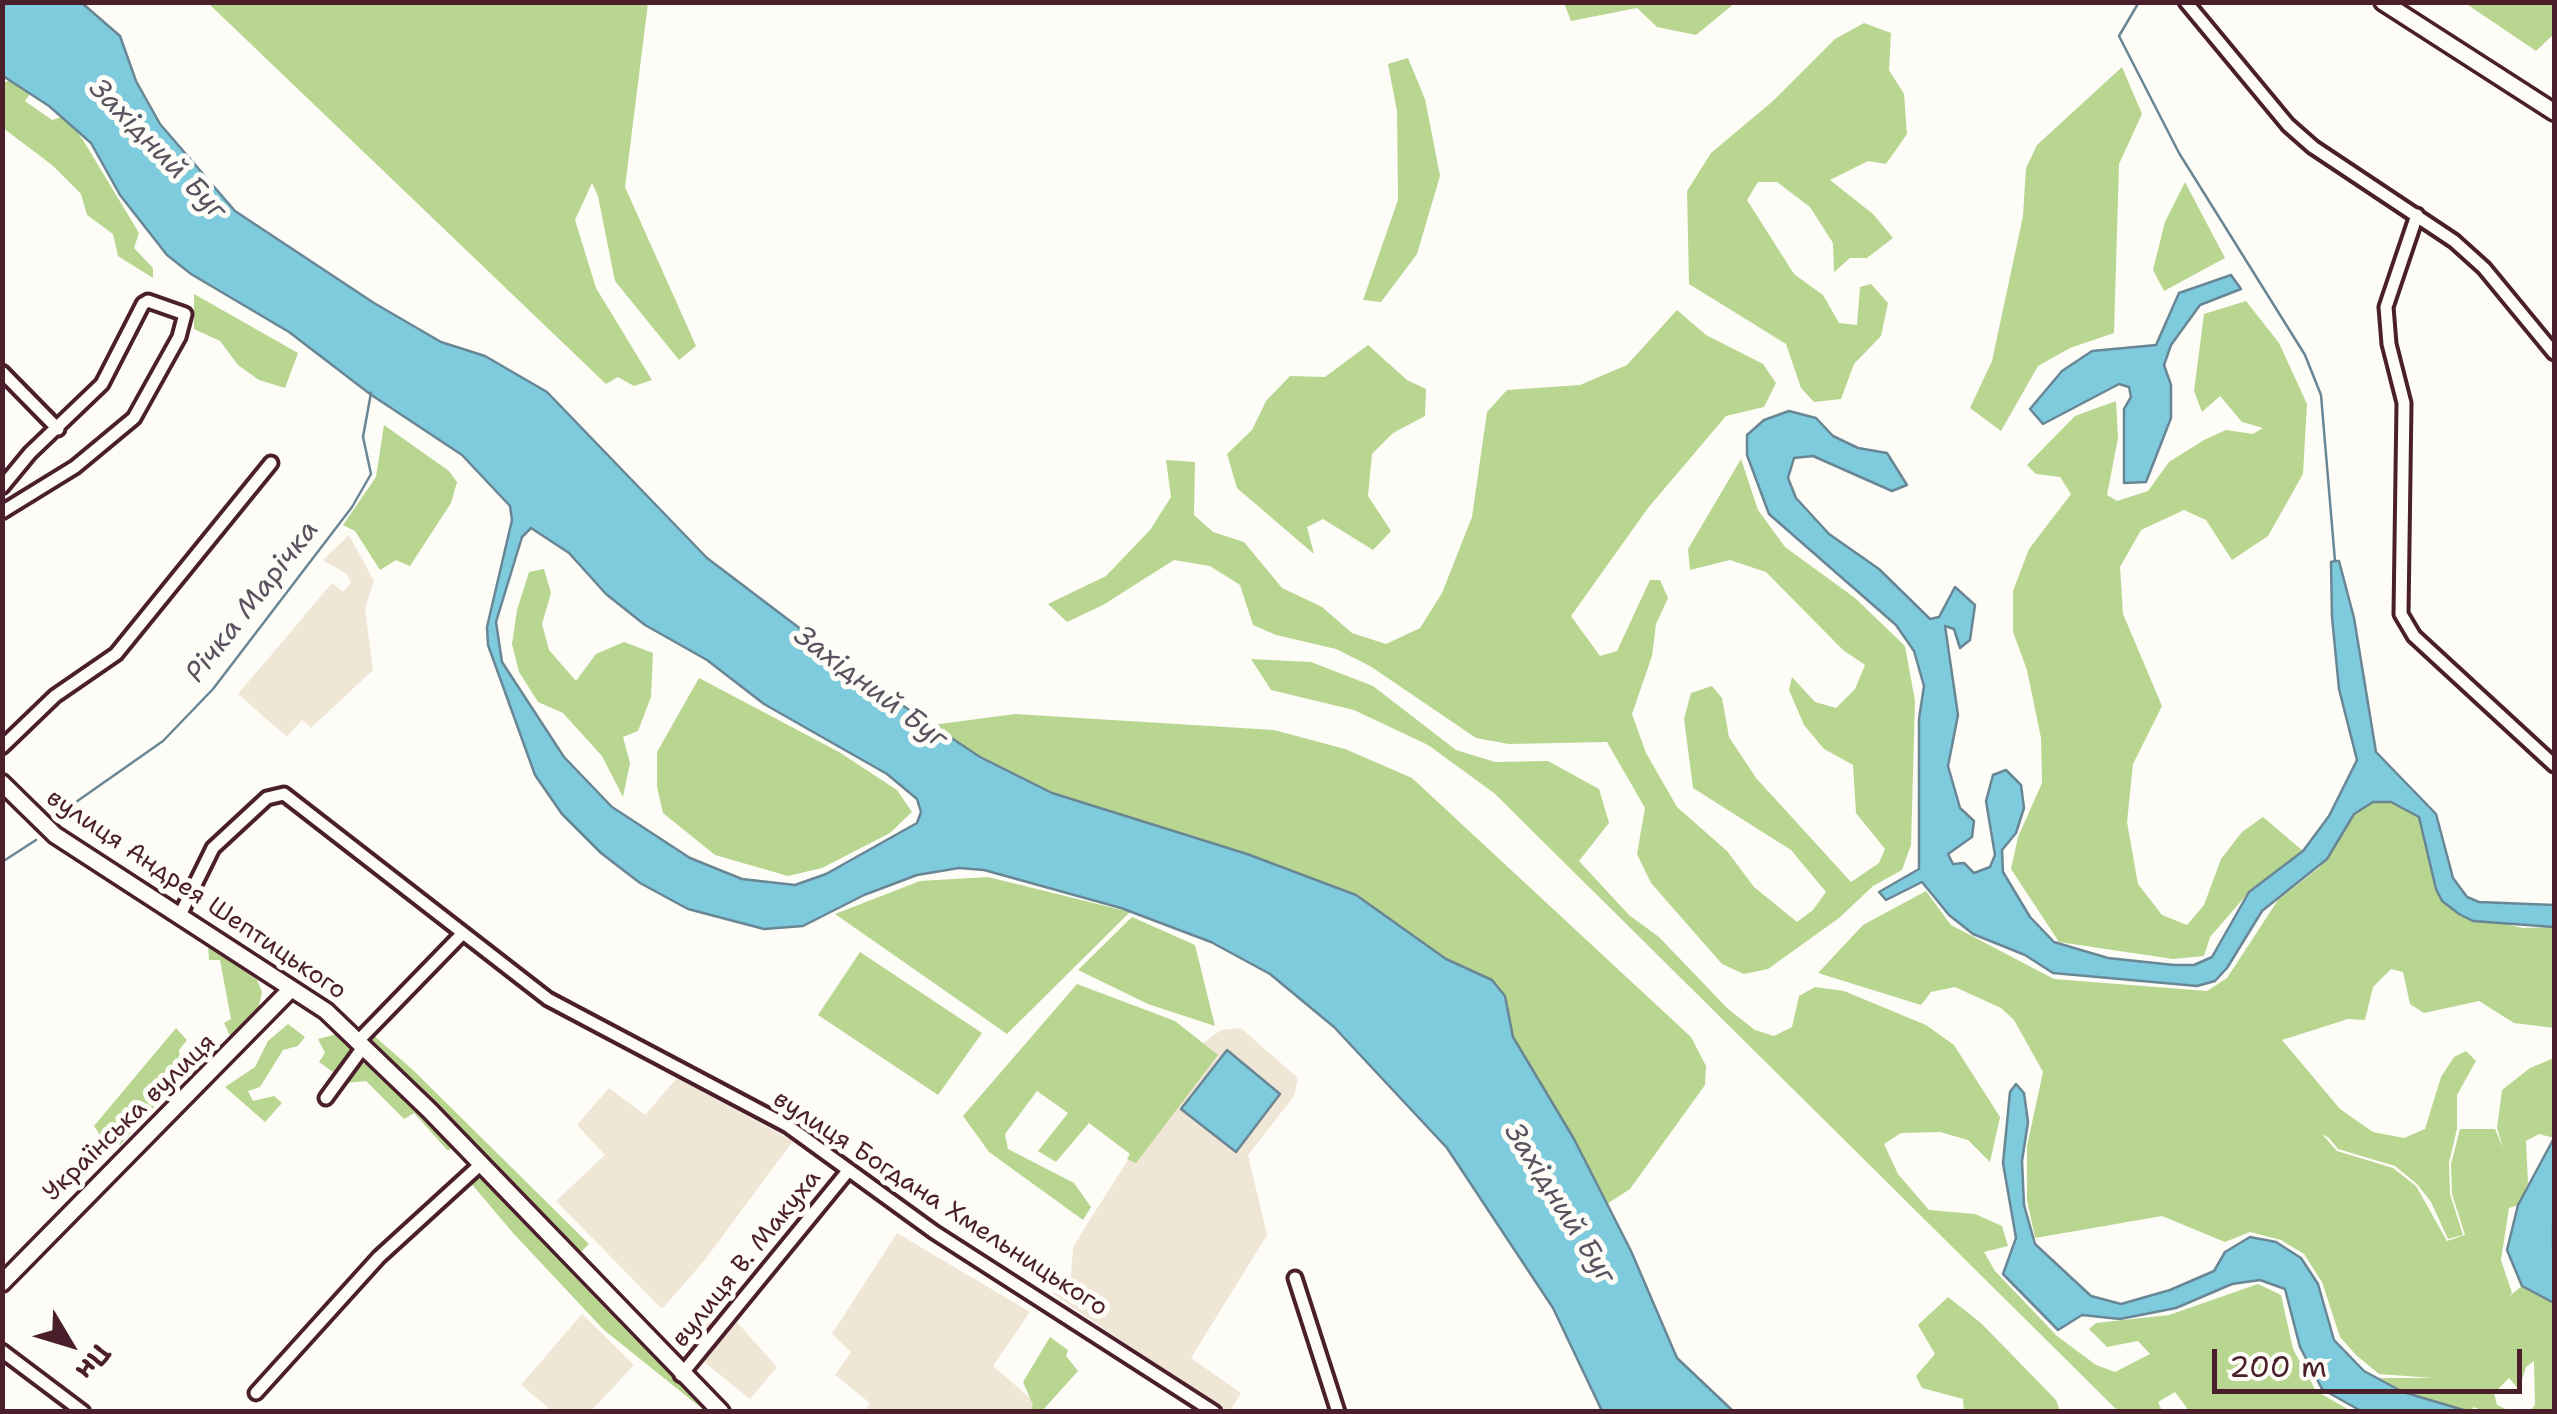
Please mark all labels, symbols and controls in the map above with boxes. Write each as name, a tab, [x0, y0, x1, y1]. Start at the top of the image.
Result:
water label: Західний Буг	[81, 72, 233, 228]
water label: Річка Марічка	[179, 514, 327, 690]
water label: Західний Буг	[787, 619, 953, 757]
street label: вулиця Андрея Шептицького	[40, 783, 352, 1007]
street label: Українська вулиця	[37, 1028, 223, 1208]
street label: вулиця Богдана Хмельницького	[767, 1084, 1113, 1324]
water label: Західний Буг	[1496, 1117, 1622, 1291]
street label: вулиця В. Макуха	[666, 1164, 828, 1354]
north arrow	[20, 1294, 120, 1394]
scale bar	[2217, 1329, 2527, 1391]
text: Пн	[67, 1336, 120, 1389]
text: 200 m	[2229, 1346, 2327, 1387]

